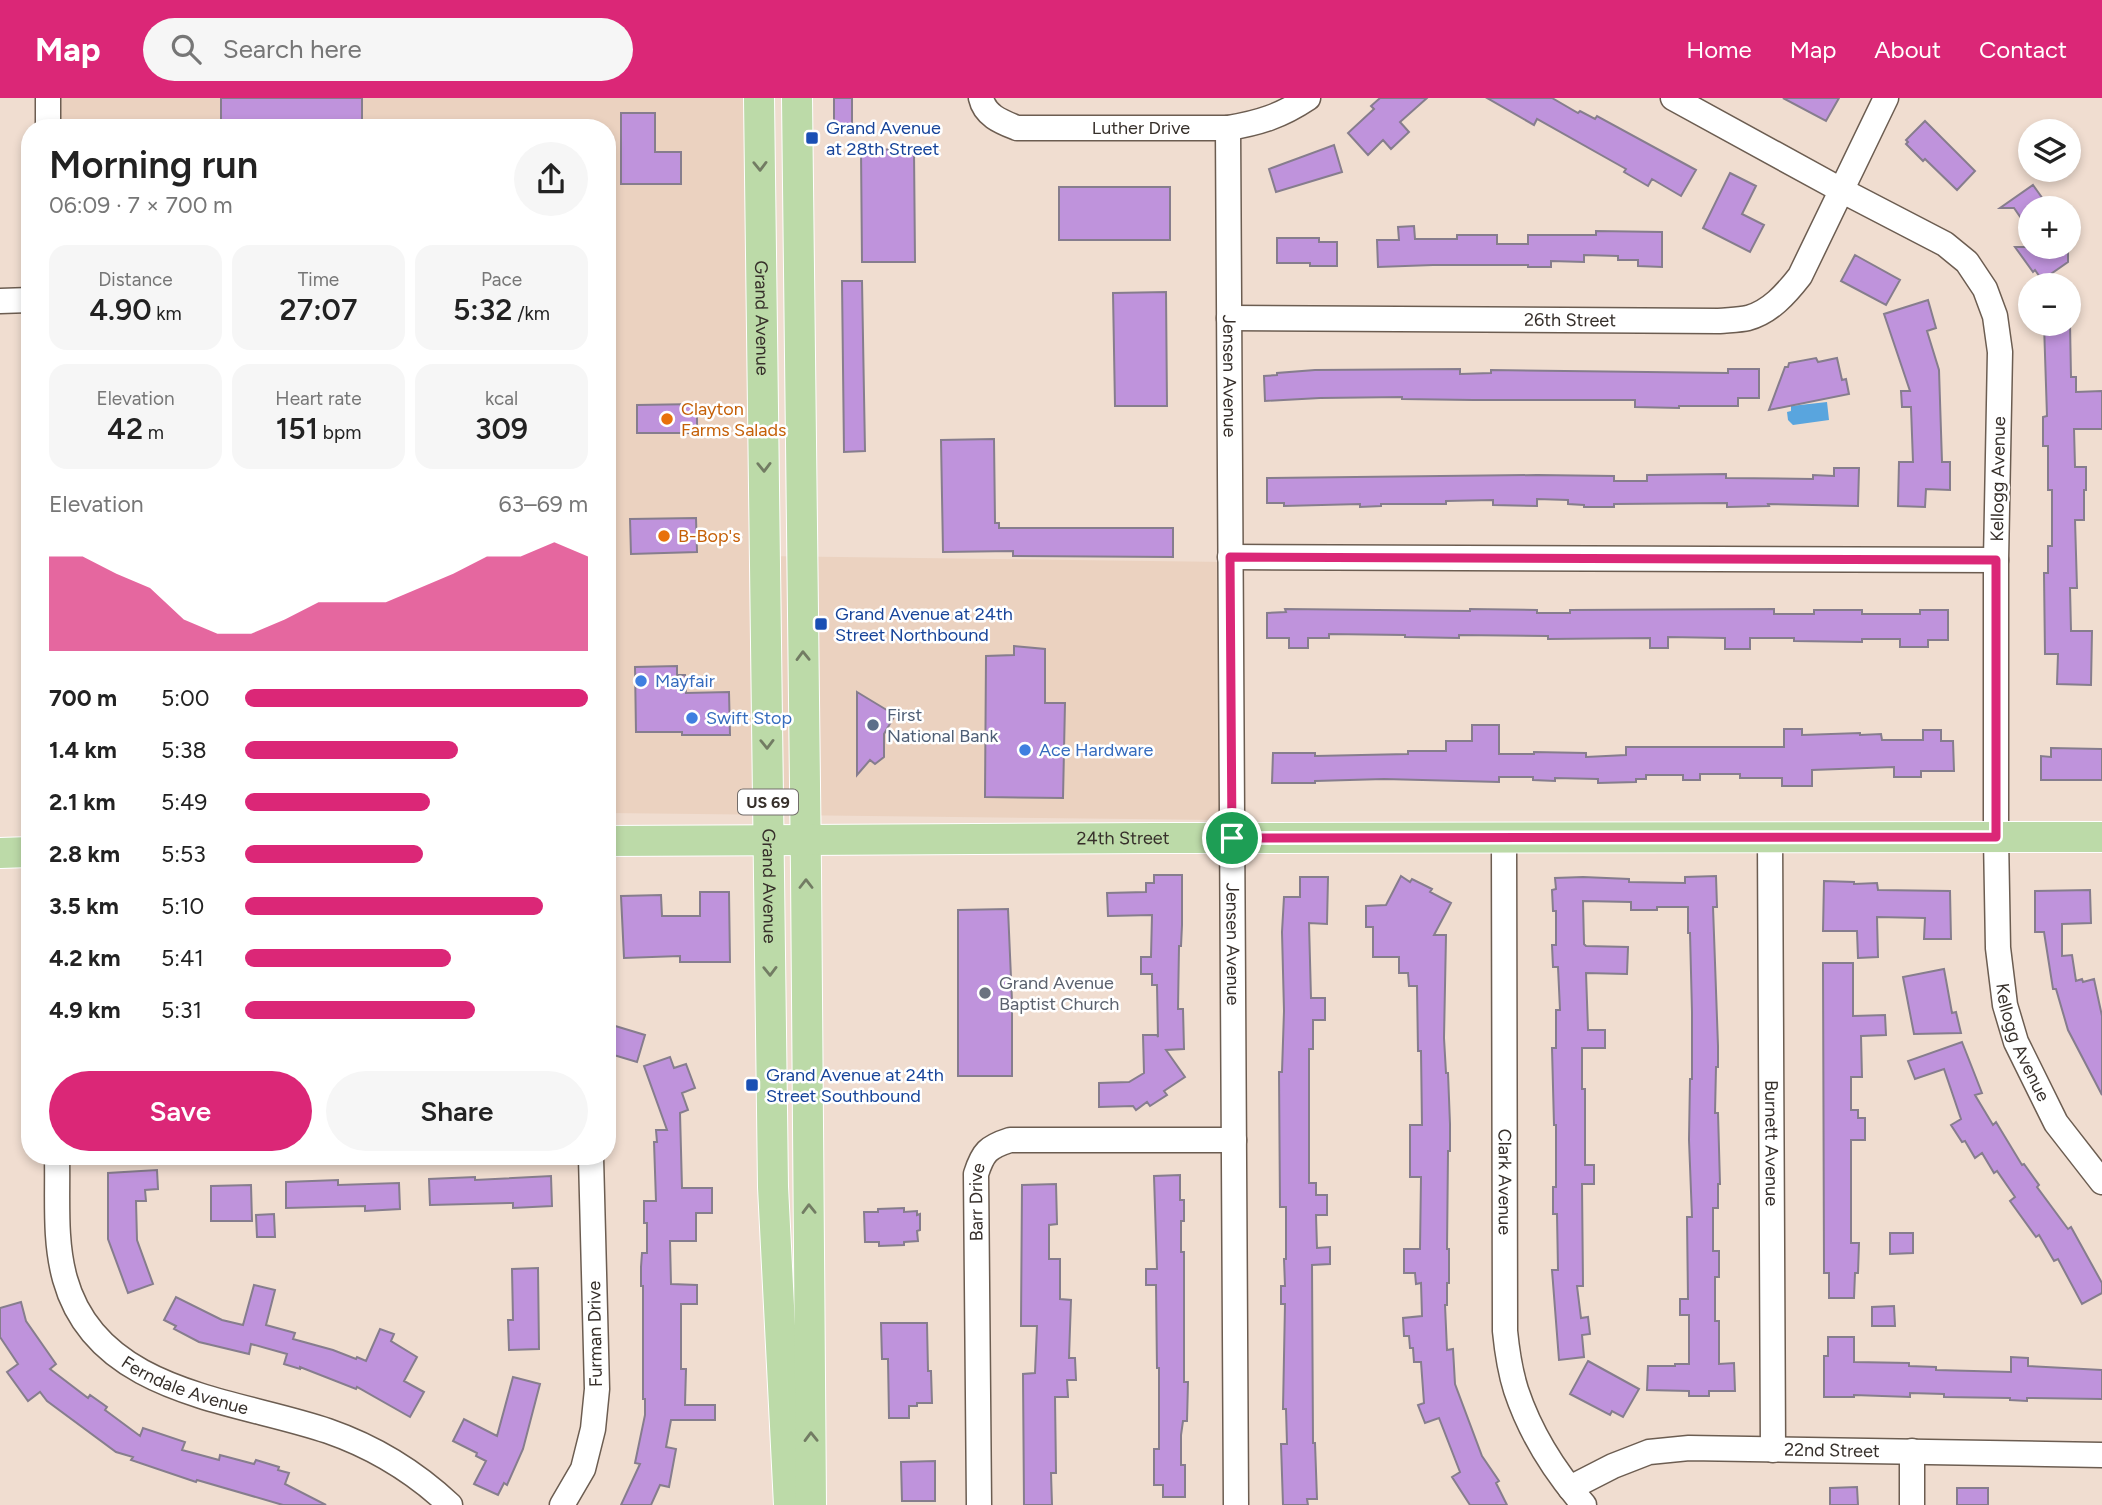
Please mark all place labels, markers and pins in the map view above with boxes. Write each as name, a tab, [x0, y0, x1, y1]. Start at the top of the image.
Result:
place label: Grand Avenue at 28th Street	[826, 117, 941, 160]
marker: Grand Avenue at 28th Street	[804, 130, 820, 146]
place label: Clayton Farms Salads	[681, 398, 786, 441]
marker: Clayton Farms Salads	[659, 411, 675, 427]
place label: B-Bop's	[678, 525, 741, 547]
marker: B-Bop's	[656, 528, 672, 544]
place label: Grand Avenue at 24th Street Northbound	[835, 603, 1013, 646]
marker: Grand Avenue at 24th Street Northbound	[813, 616, 829, 632]
place label: Mayfair	[655, 670, 715, 692]
marker: Mayfair	[633, 673, 649, 689]
place label: First National Bank	[887, 704, 998, 747]
place label: Swift Stop	[706, 707, 792, 729]
marker: Swift Stop	[684, 710, 700, 726]
marker: First National Bank	[865, 717, 881, 733]
place label: Ace Hardware	[1039, 739, 1154, 761]
marker: Ace Hardware	[1017, 742, 1033, 758]
pin	[1202, 808, 1262, 868]
place label: Grand Avenue Baptist Church	[999, 972, 1119, 1015]
marker: Grand Avenue Baptist Church	[977, 985, 993, 1001]
place label: Grand Avenue at 24th Street Southbound	[766, 1064, 944, 1107]
marker: Grand Avenue at 24th Street Southbound	[744, 1077, 760, 1093]

